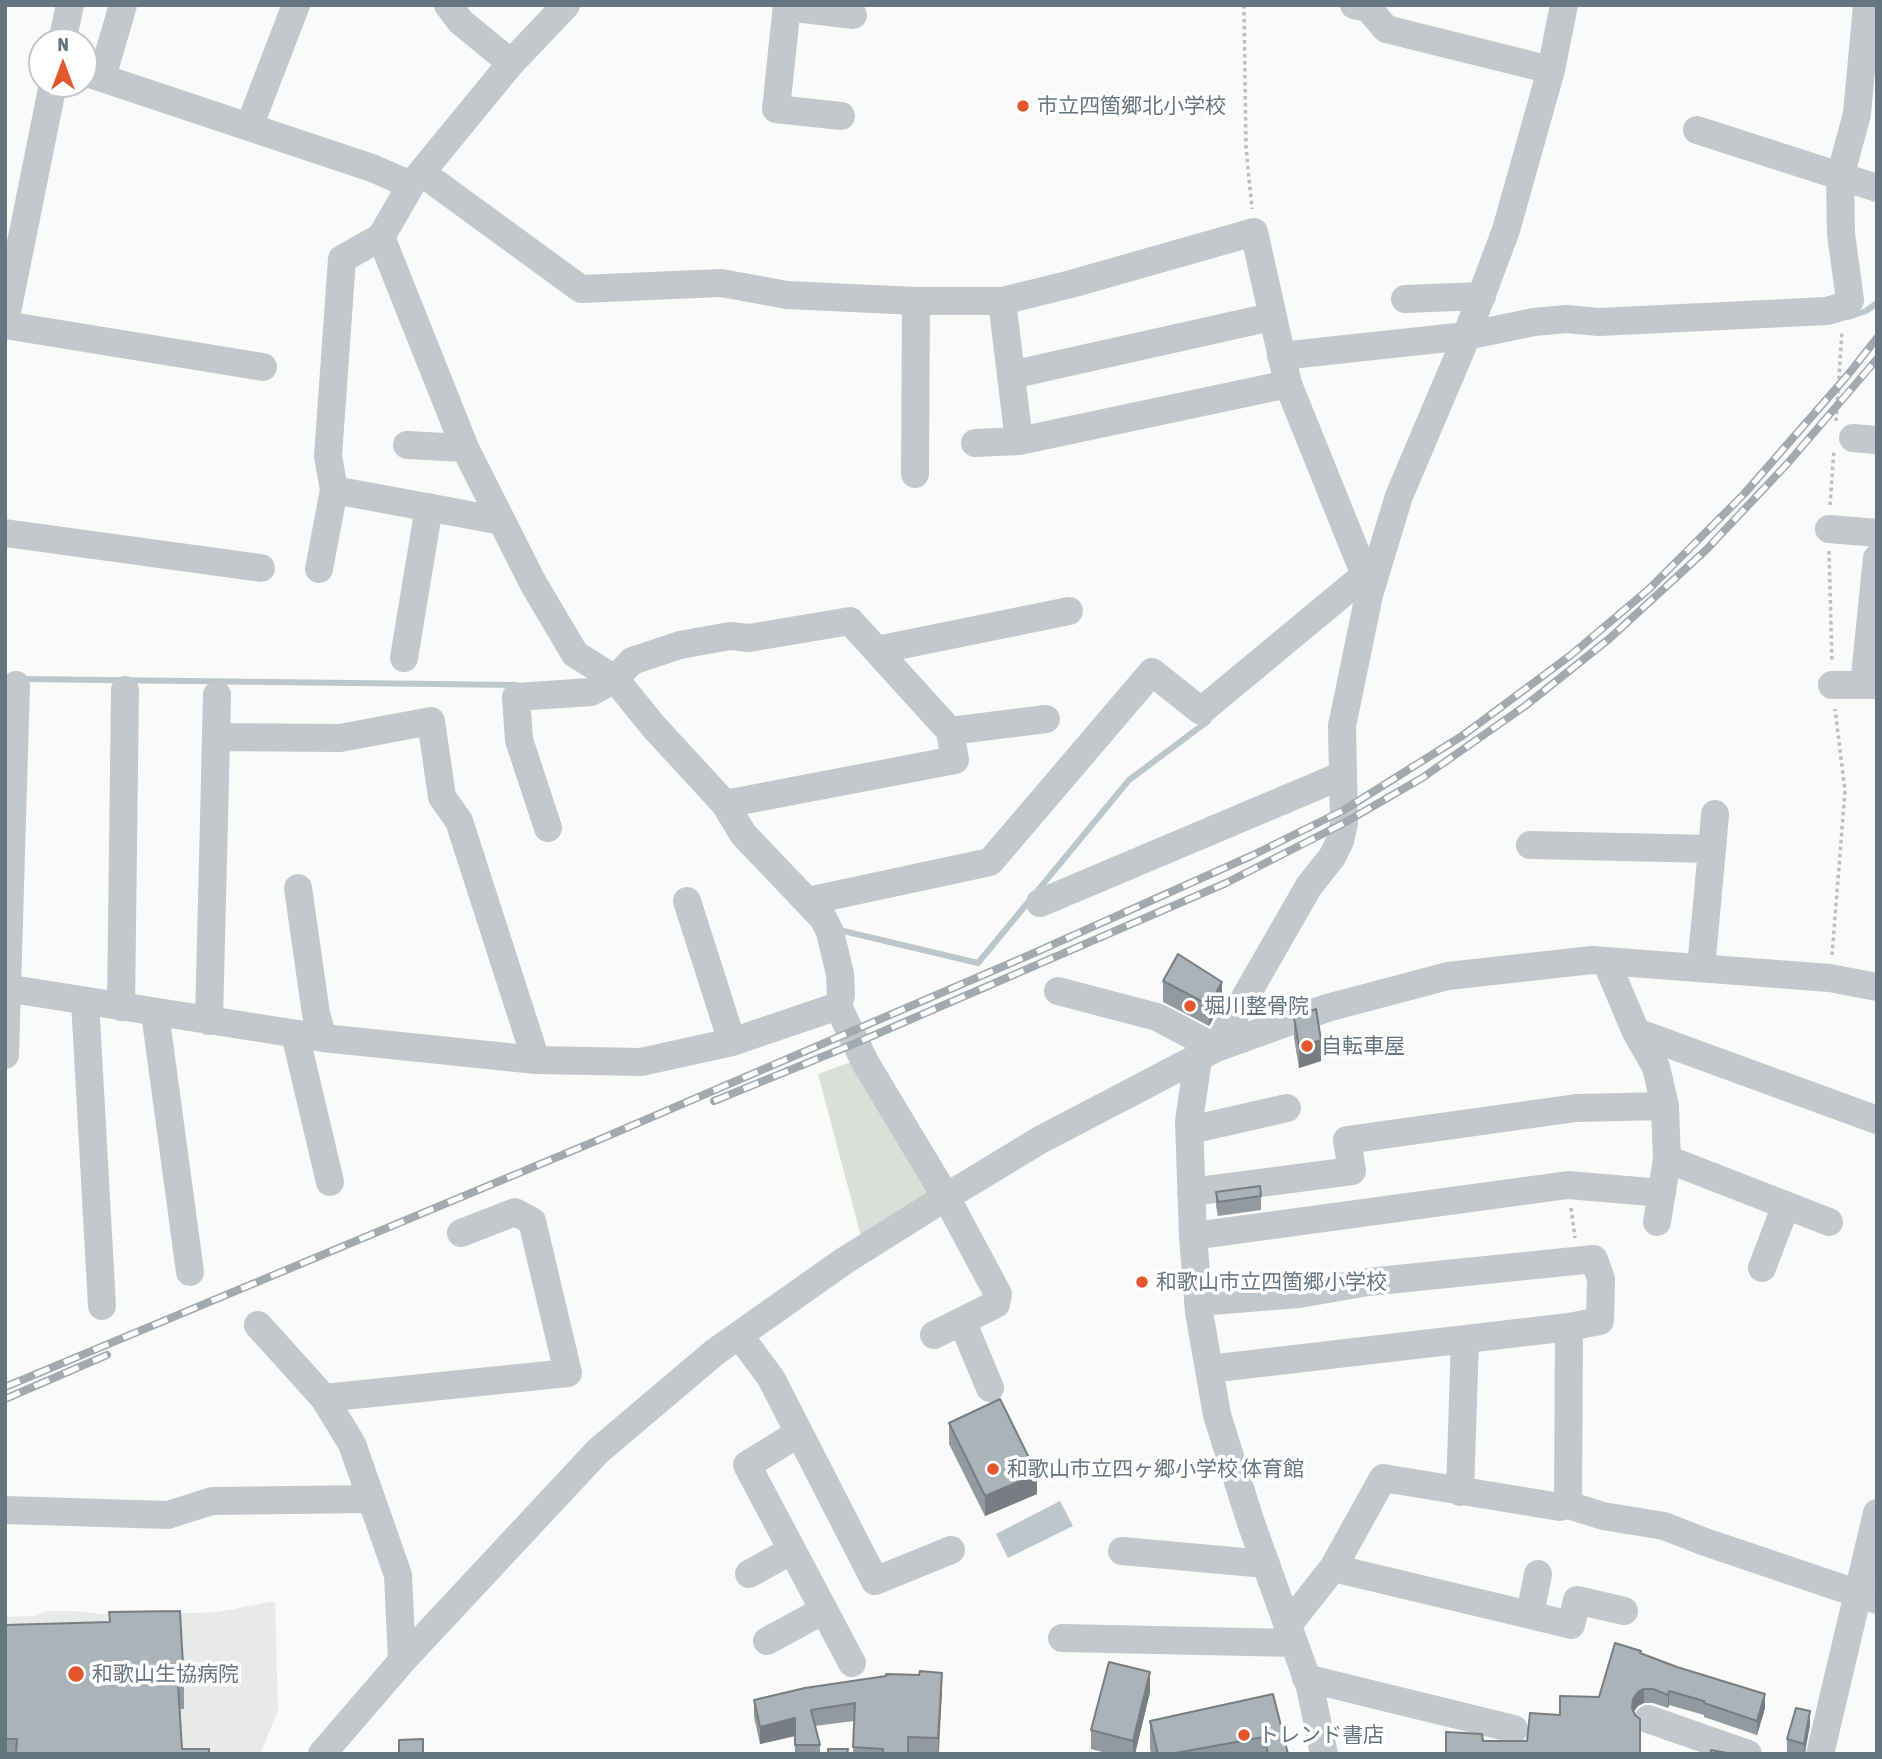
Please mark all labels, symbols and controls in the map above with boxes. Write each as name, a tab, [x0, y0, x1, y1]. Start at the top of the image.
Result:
north arrow	[28, 28, 98, 98]
text: N	[57, 33, 69, 55]
place label: 市立四箇郷北小学校	[1037, 93, 1226, 119]
marker: 市立四箇郷北小学校	[1015, 98, 1031, 114]
place label: 堀川整骨院	[1204, 993, 1309, 1019]
marker: 堀川整骨院	[1182, 998, 1198, 1014]
place label: 自転車屋	[1321, 1033, 1405, 1059]
marker: 自転車屋	[1299, 1038, 1315, 1054]
place label: 和歌山市立四箇郷小学校	[1156, 1269, 1387, 1295]
marker: 和歌山市立四箇郷小学校	[1134, 1274, 1150, 1290]
place label: 和歌山市立四ヶ郷小学校 体育館	[1007, 1456, 1304, 1482]
marker: 和歌山市立四ヶ郷小学校 体育館	[985, 1461, 1001, 1477]
place label: 和歌山生協病院	[92, 1661, 239, 1687]
marker: 和歌山生協病院	[66, 1664, 86, 1684]
place label: トレンド書店	[1258, 1722, 1384, 1748]
marker: トレンド書店	[1236, 1727, 1252, 1743]

